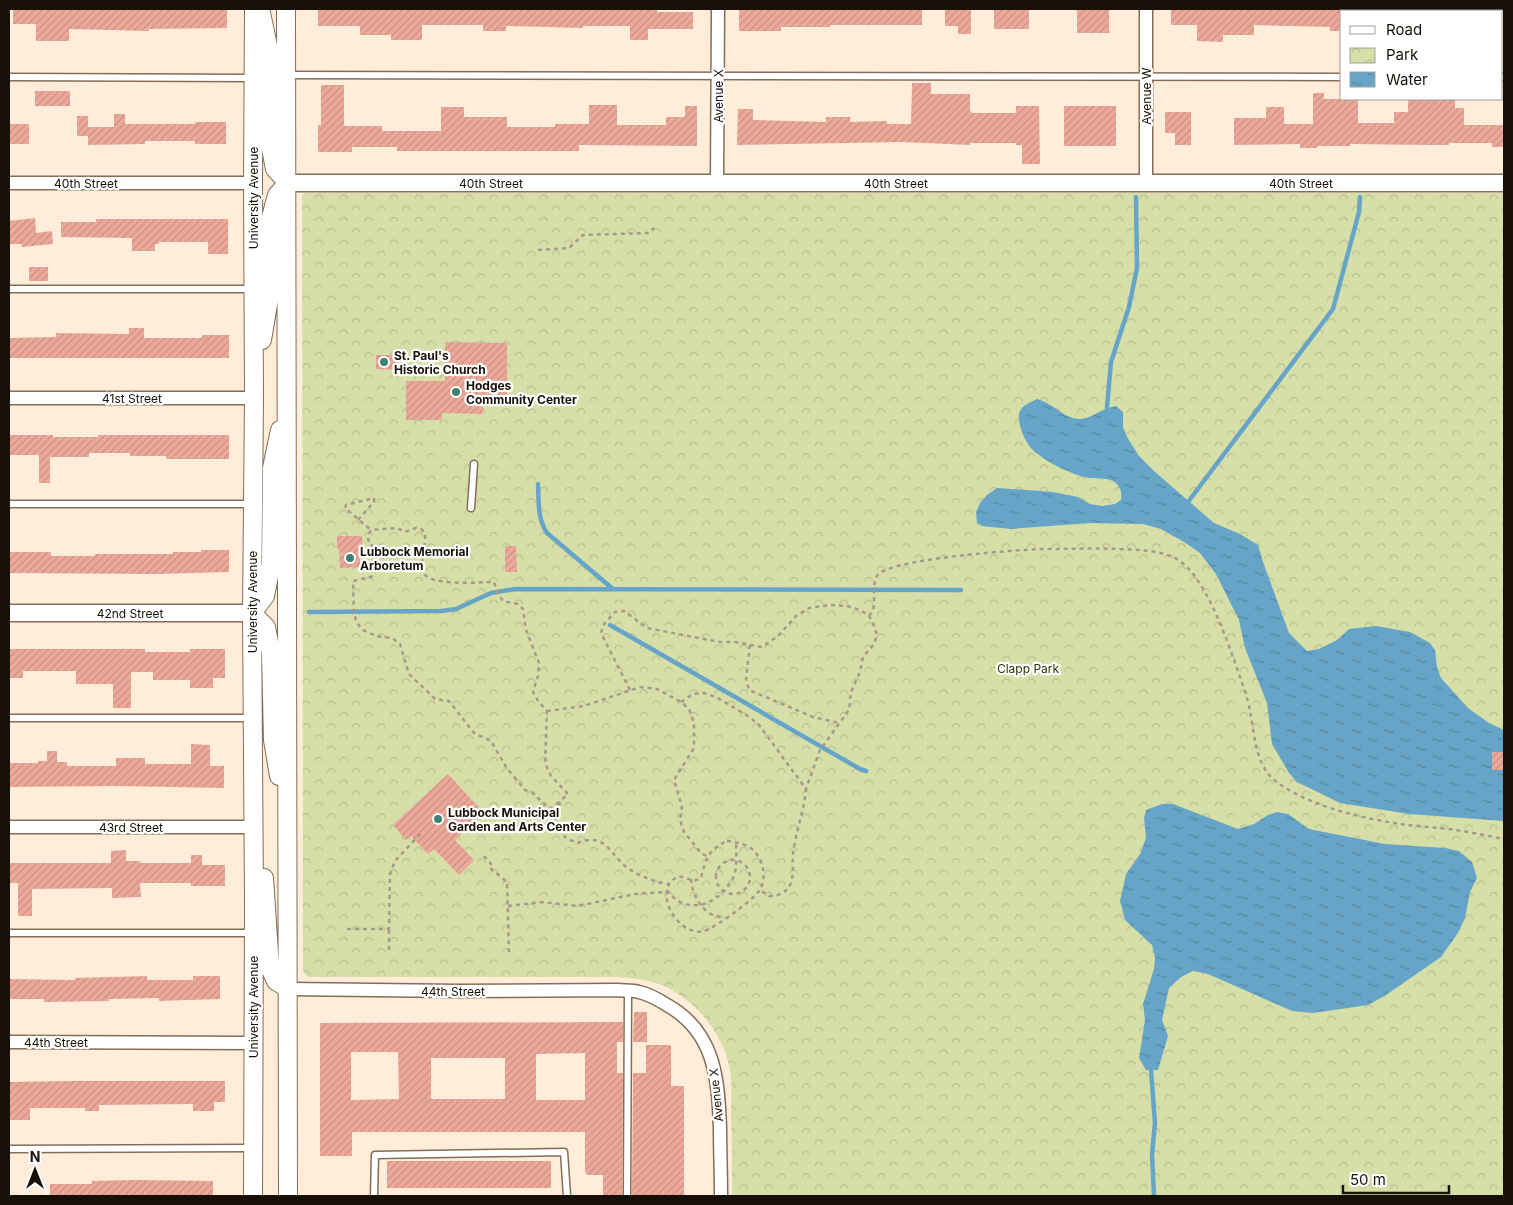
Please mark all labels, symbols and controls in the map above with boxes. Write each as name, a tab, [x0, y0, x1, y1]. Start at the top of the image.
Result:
legend	[1340, 10, 1503, 100]
text: Road	[1386, 20, 1422, 39]
text: Park	[1386, 45, 1419, 64]
street label: Avenue W	[1139, 67, 1154, 125]
street label: Avenue X	[711, 69, 726, 123]
text: Water	[1386, 70, 1428, 89]
street label: University Avenue	[246, 147, 261, 249]
street label: 40th Street	[54, 176, 118, 191]
street label: 40th Street	[459, 176, 523, 191]
street label: 40th Street	[864, 176, 928, 191]
street label: 40th Street	[1269, 176, 1333, 191]
place label: St. Paul's Historic Church	[394, 348, 486, 377]
marker: St. Paul's Historic Church	[378, 356, 390, 368]
place label: Hodges Community Center	[466, 378, 577, 407]
marker: Hodges Community Center	[450, 386, 462, 398]
street label: 41st Street	[102, 391, 162, 406]
place label: Lubbock Memorial Arboretum	[360, 544, 469, 573]
street label: University Avenue	[245, 551, 260, 653]
marker: Lubbock Memorial Arboretum	[344, 552, 356, 564]
street label: 42nd Street	[97, 606, 163, 621]
park label: Clapp Park	[997, 661, 1059, 676]
place label: Lubbock Municipal Garden and Arts Center	[448, 805, 586, 834]
marker: Lubbock Municipal Garden and Arts Center	[432, 813, 444, 825]
street label: 43rd Street	[99, 820, 163, 835]
street label: University Avenue	[246, 956, 261, 1058]
street label: 44th Street	[421, 984, 485, 999]
street label: 44th Street	[24, 1035, 88, 1050]
street label: Avenue X	[706, 1068, 726, 1122]
north arrow	[10, 1145, 60, 1195]
text: N	[30, 1148, 40, 1165]
scale bar	[1343, 1162, 1449, 1194]
text: 50 m	[1350, 1170, 1386, 1189]

